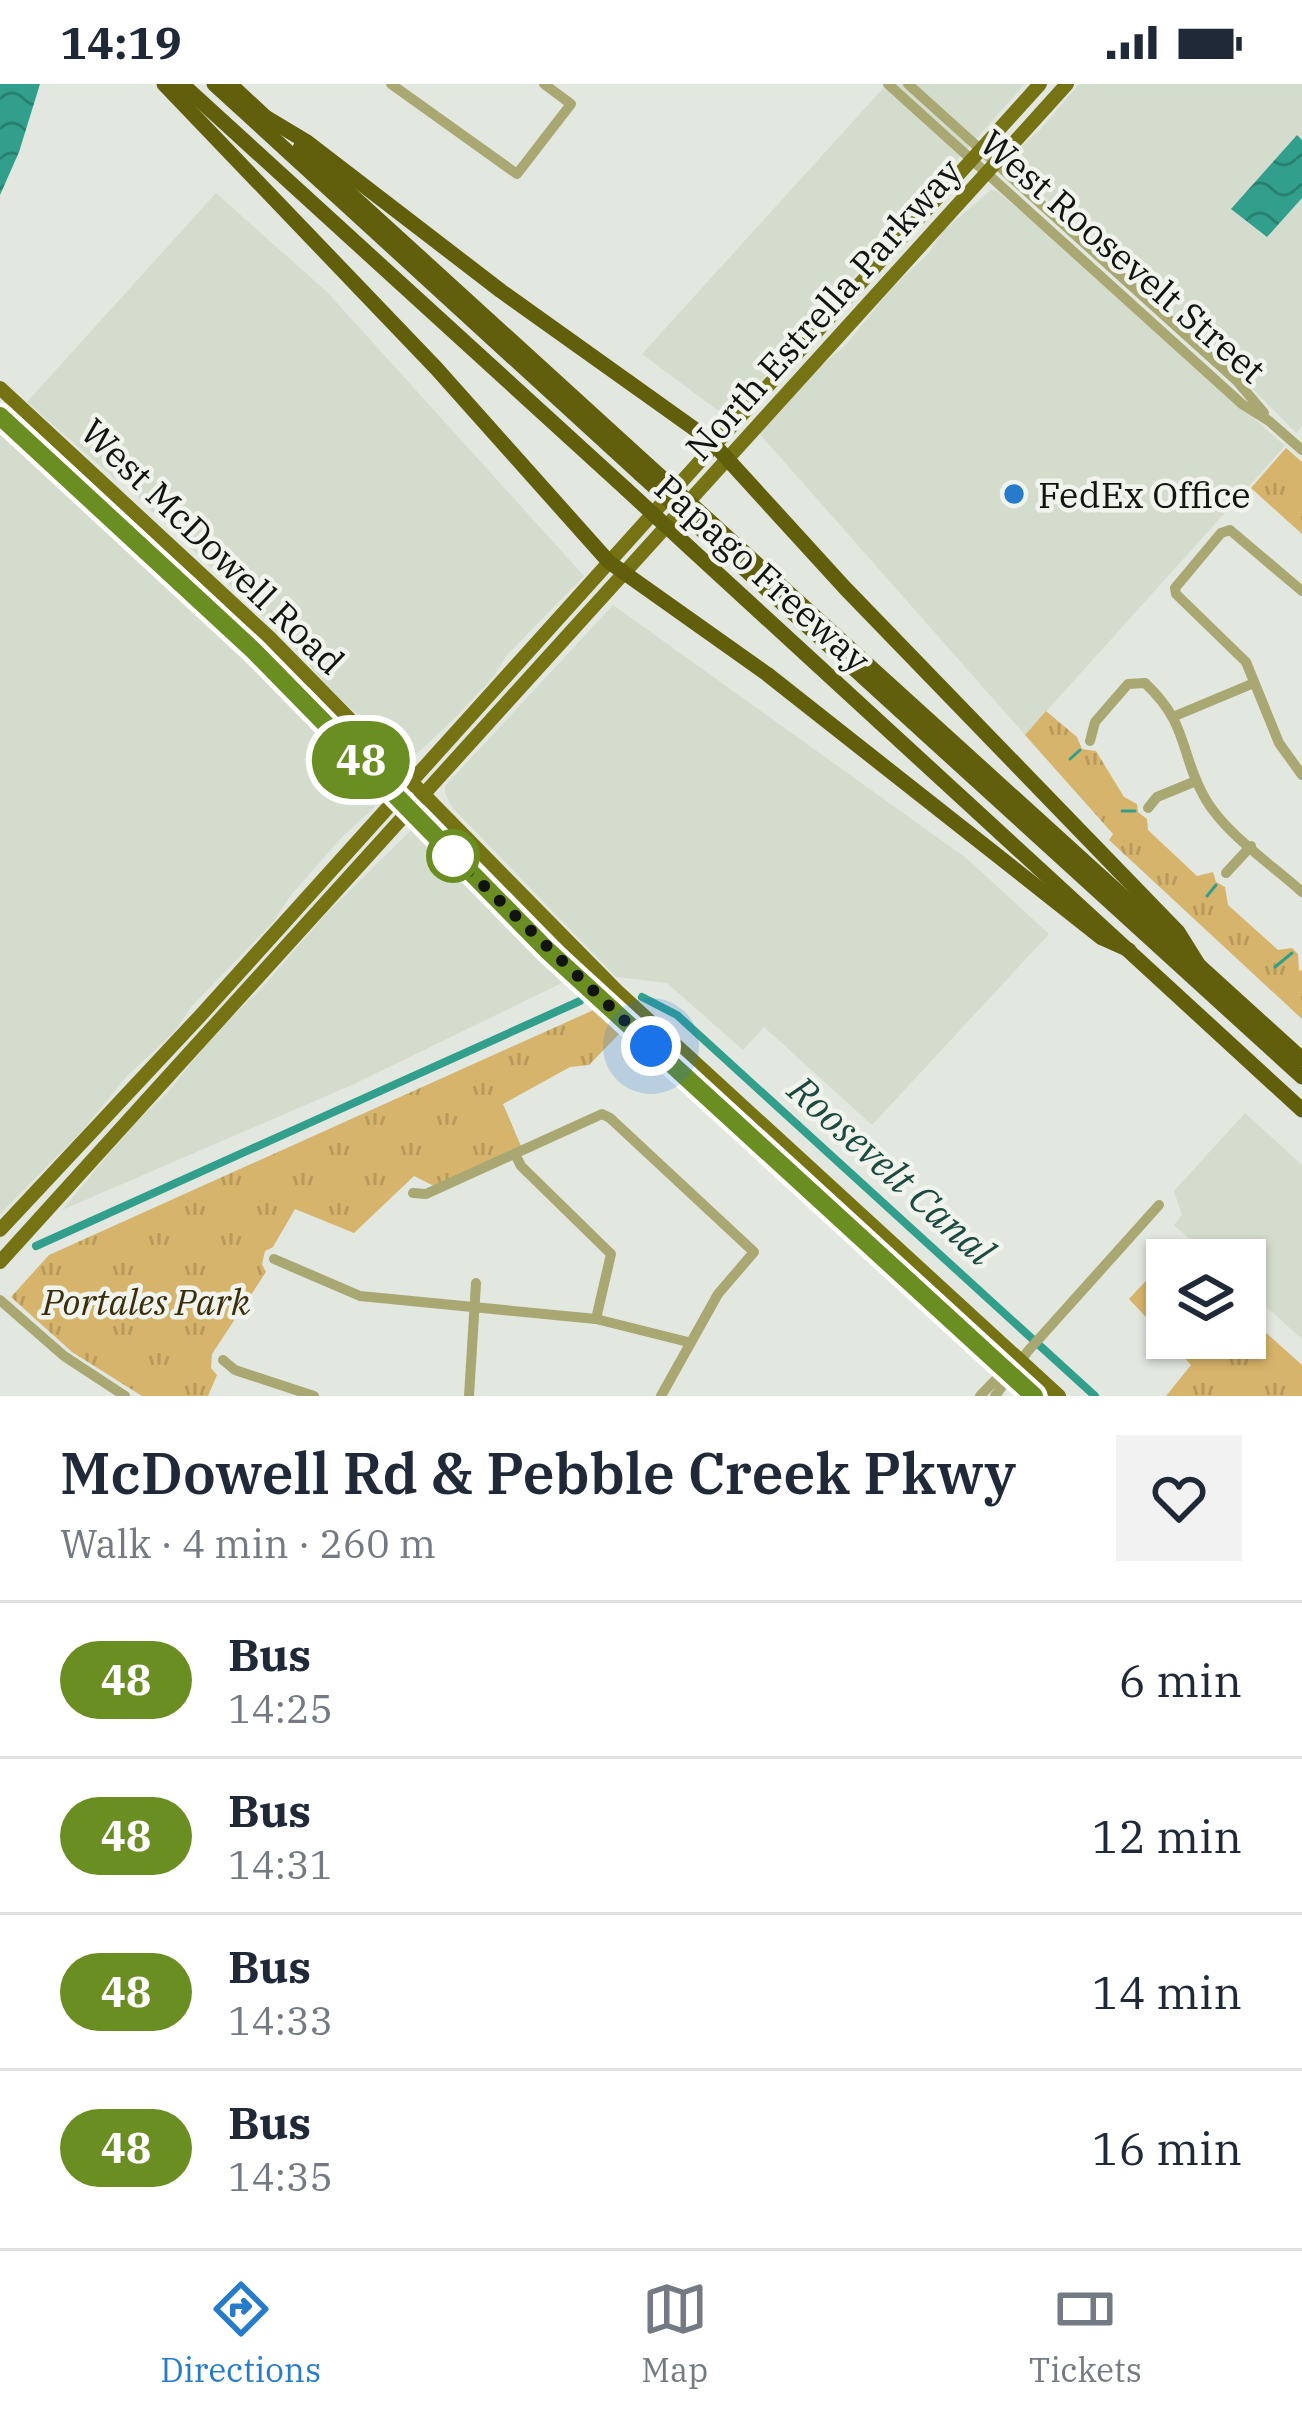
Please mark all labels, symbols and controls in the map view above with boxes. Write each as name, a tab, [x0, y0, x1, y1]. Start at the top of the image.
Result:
text: 14:19	[60, 13, 182, 71]
street label: West Roosevelt Street	[970, 119, 1276, 393]
street label: North Estrella Parkway	[675, 148, 972, 470]
street label: West McDowell Road	[71, 408, 355, 684]
street label: Papago Freeway	[645, 464, 881, 683]
place label: FedEx Office	[1038, 471, 1251, 518]
marker: FedEx Office	[1001, 481, 1027, 507]
line badge: 48	[307, 721, 415, 799]
text: 48	[336, 732, 386, 787]
unlabelled marker	[428, 831, 478, 881]
your location	[621, 1016, 681, 1076]
water label: Roosevelt Canal	[777, 1063, 1007, 1277]
map controls	[1146, 1239, 1266, 1359]
button: layers	[1146, 1239, 1266, 1359]
park label: Portales Park	[41, 1278, 251, 1325]
button: heart	[1116, 1435, 1242, 1561]
text: McDowell Rd & Pebble Creek Pkwy	[60, 1436, 1016, 1510]
text: Walk · 4 min · 260 m	[60, 1518, 436, 1569]
text: Bus	[228, 1625, 311, 1683]
text: 6 min	[1119, 1651, 1242, 1709]
text: 48	[101, 1652, 151, 1707]
text: 14:25	[228, 1683, 333, 1734]
text: Bus	[228, 1781, 311, 1839]
text: 12 min	[1092, 1807, 1242, 1865]
text: 48	[101, 1808, 151, 1863]
text: 14:31	[228, 1839, 333, 1890]
text: Bus	[228, 1937, 311, 1995]
text: 14 min	[1092, 1963, 1242, 2021]
text: 48	[101, 1964, 151, 2019]
text: 14:33	[228, 1995, 333, 2046]
text: Bus	[228, 2093, 311, 2151]
text: 16 min	[1092, 2119, 1242, 2177]
text: 48	[101, 2120, 151, 2175]
text: 14:35	[228, 2151, 333, 2202]
tab: Directions	[160, 2276, 321, 2391]
tab: Map	[641, 2276, 708, 2391]
tab: Tickets	[1029, 2276, 1142, 2391]

